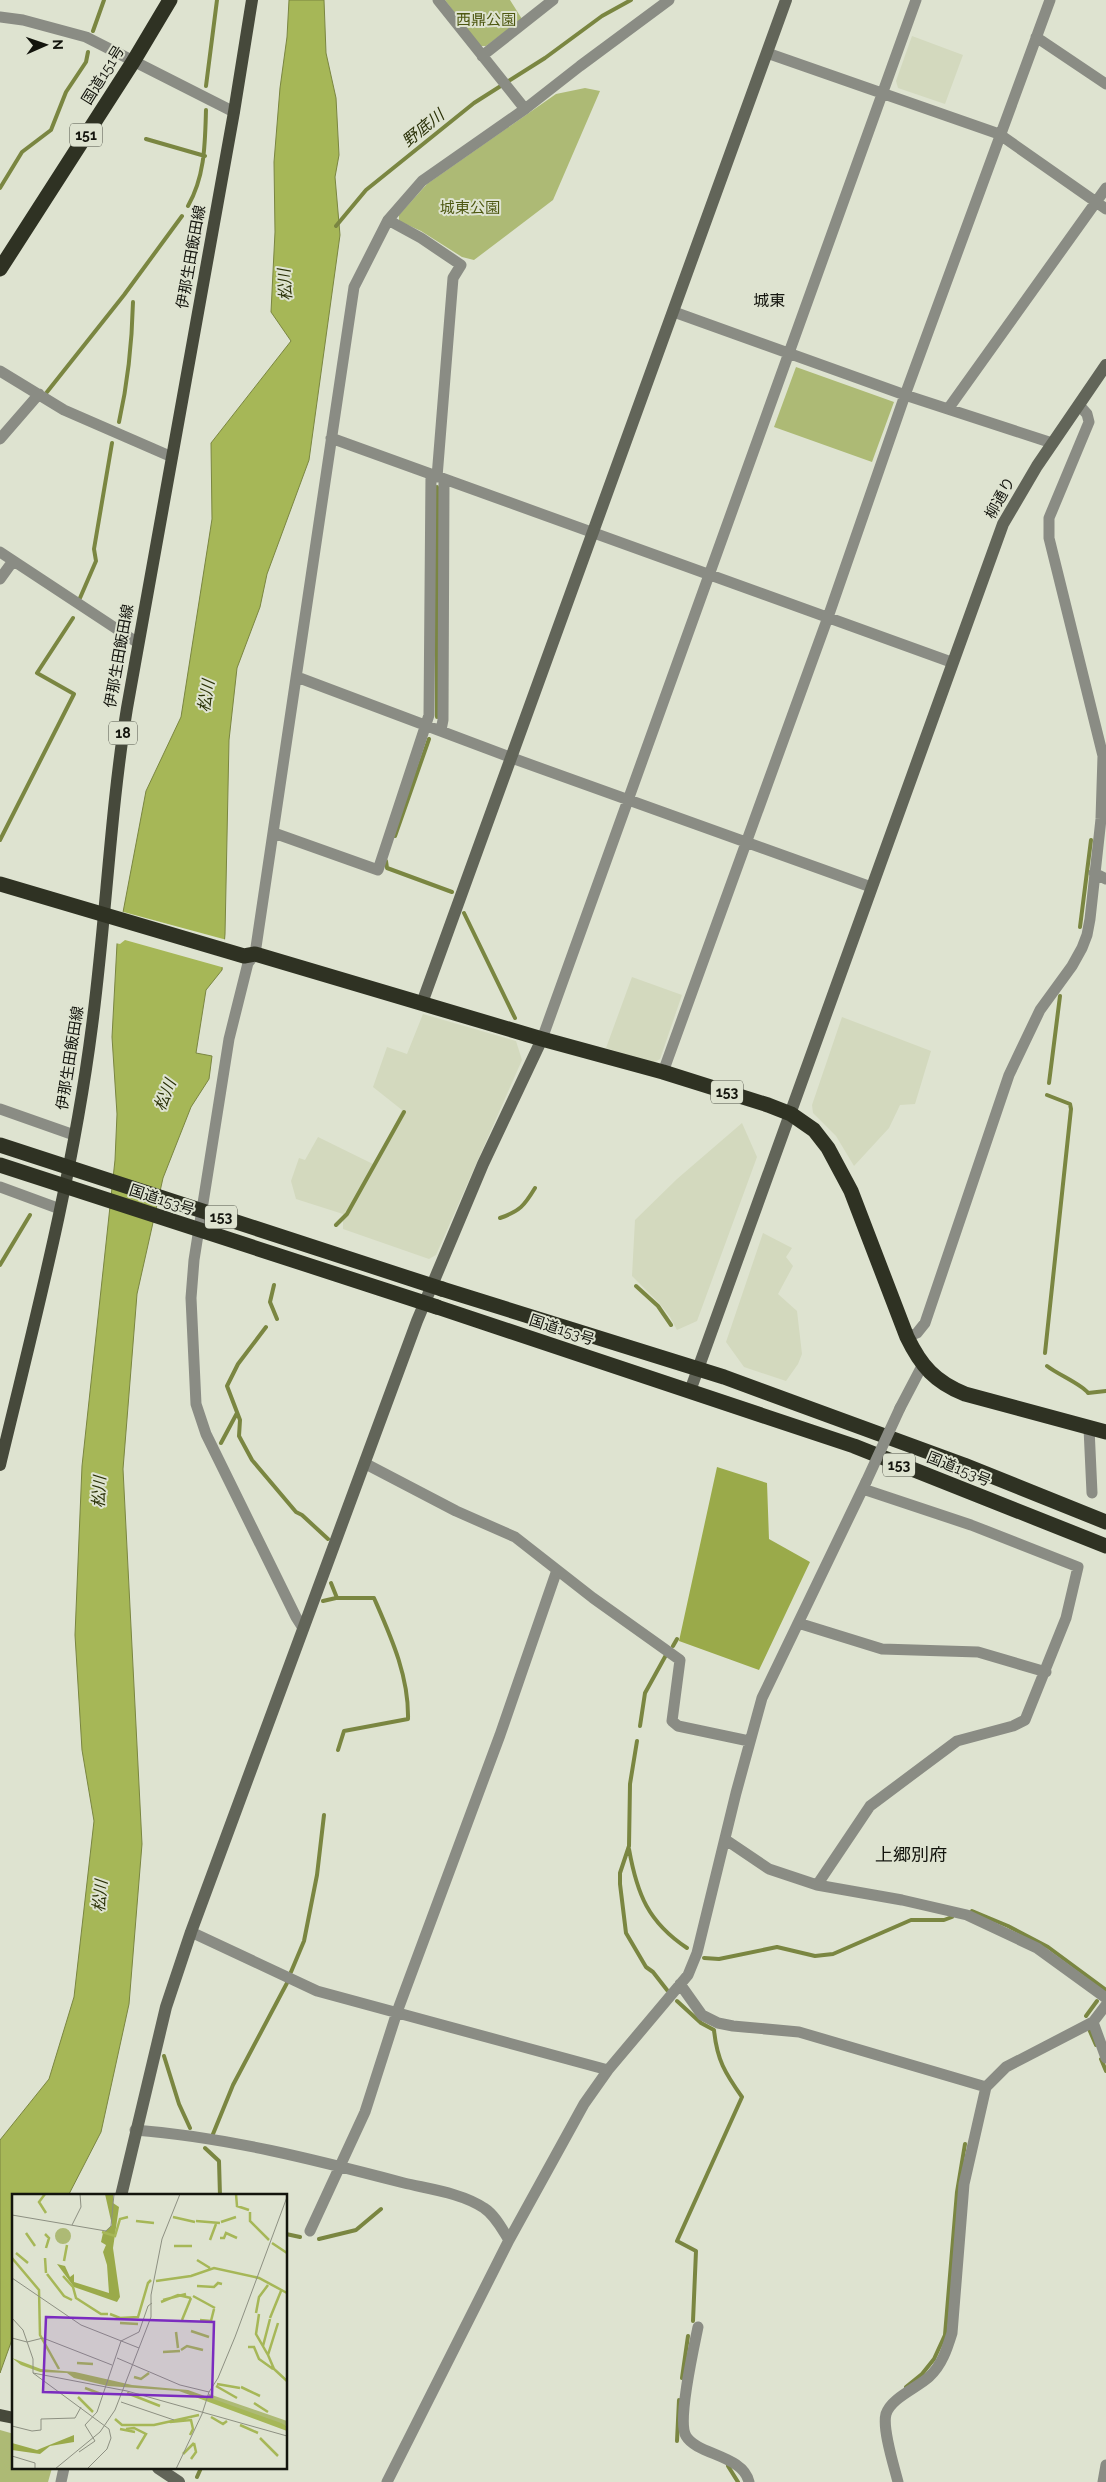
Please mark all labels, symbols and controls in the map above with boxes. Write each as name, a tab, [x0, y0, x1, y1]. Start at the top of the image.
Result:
park label: 西鼎公園	[456, 11, 516, 29]
north arrow	[20, 20, 70, 70]
text: N	[50, 39, 66, 50]
street label: 国道151号	[78, 42, 128, 108]
water label: 野底川	[398, 104, 449, 150]
road number: 151	[70, 124, 102, 146]
park label: 城東公園	[440, 199, 500, 217]
street label: 伊那生田飯田線	[173, 204, 209, 310]
water label: 松川	[274, 266, 296, 302]
district label: 城東	[753, 291, 785, 310]
street label: 柳通り	[981, 474, 1019, 522]
street label: 伊那生田飯田線	[101, 603, 137, 709]
water label: 松川	[194, 677, 218, 713]
road number: 18	[109, 721, 137, 744]
street label: 伊那生田飯田線	[53, 1005, 87, 1111]
water label: 松川	[150, 1075, 181, 1113]
road number: 153	[711, 1080, 743, 1104]
street label: 国道153号	[127, 1181, 197, 1219]
road number: 153	[205, 1206, 237, 1228]
street label: 国道153号	[527, 1311, 597, 1349]
street label: 国道153号	[924, 1448, 994, 1490]
road number: 153	[883, 1454, 915, 1476]
water label: 松川	[89, 1474, 109, 1508]
district label: 上郷別府	[875, 1844, 947, 1865]
water label: 松川	[89, 1877, 111, 1913]
inset map	[12, 2194, 288, 2470]

